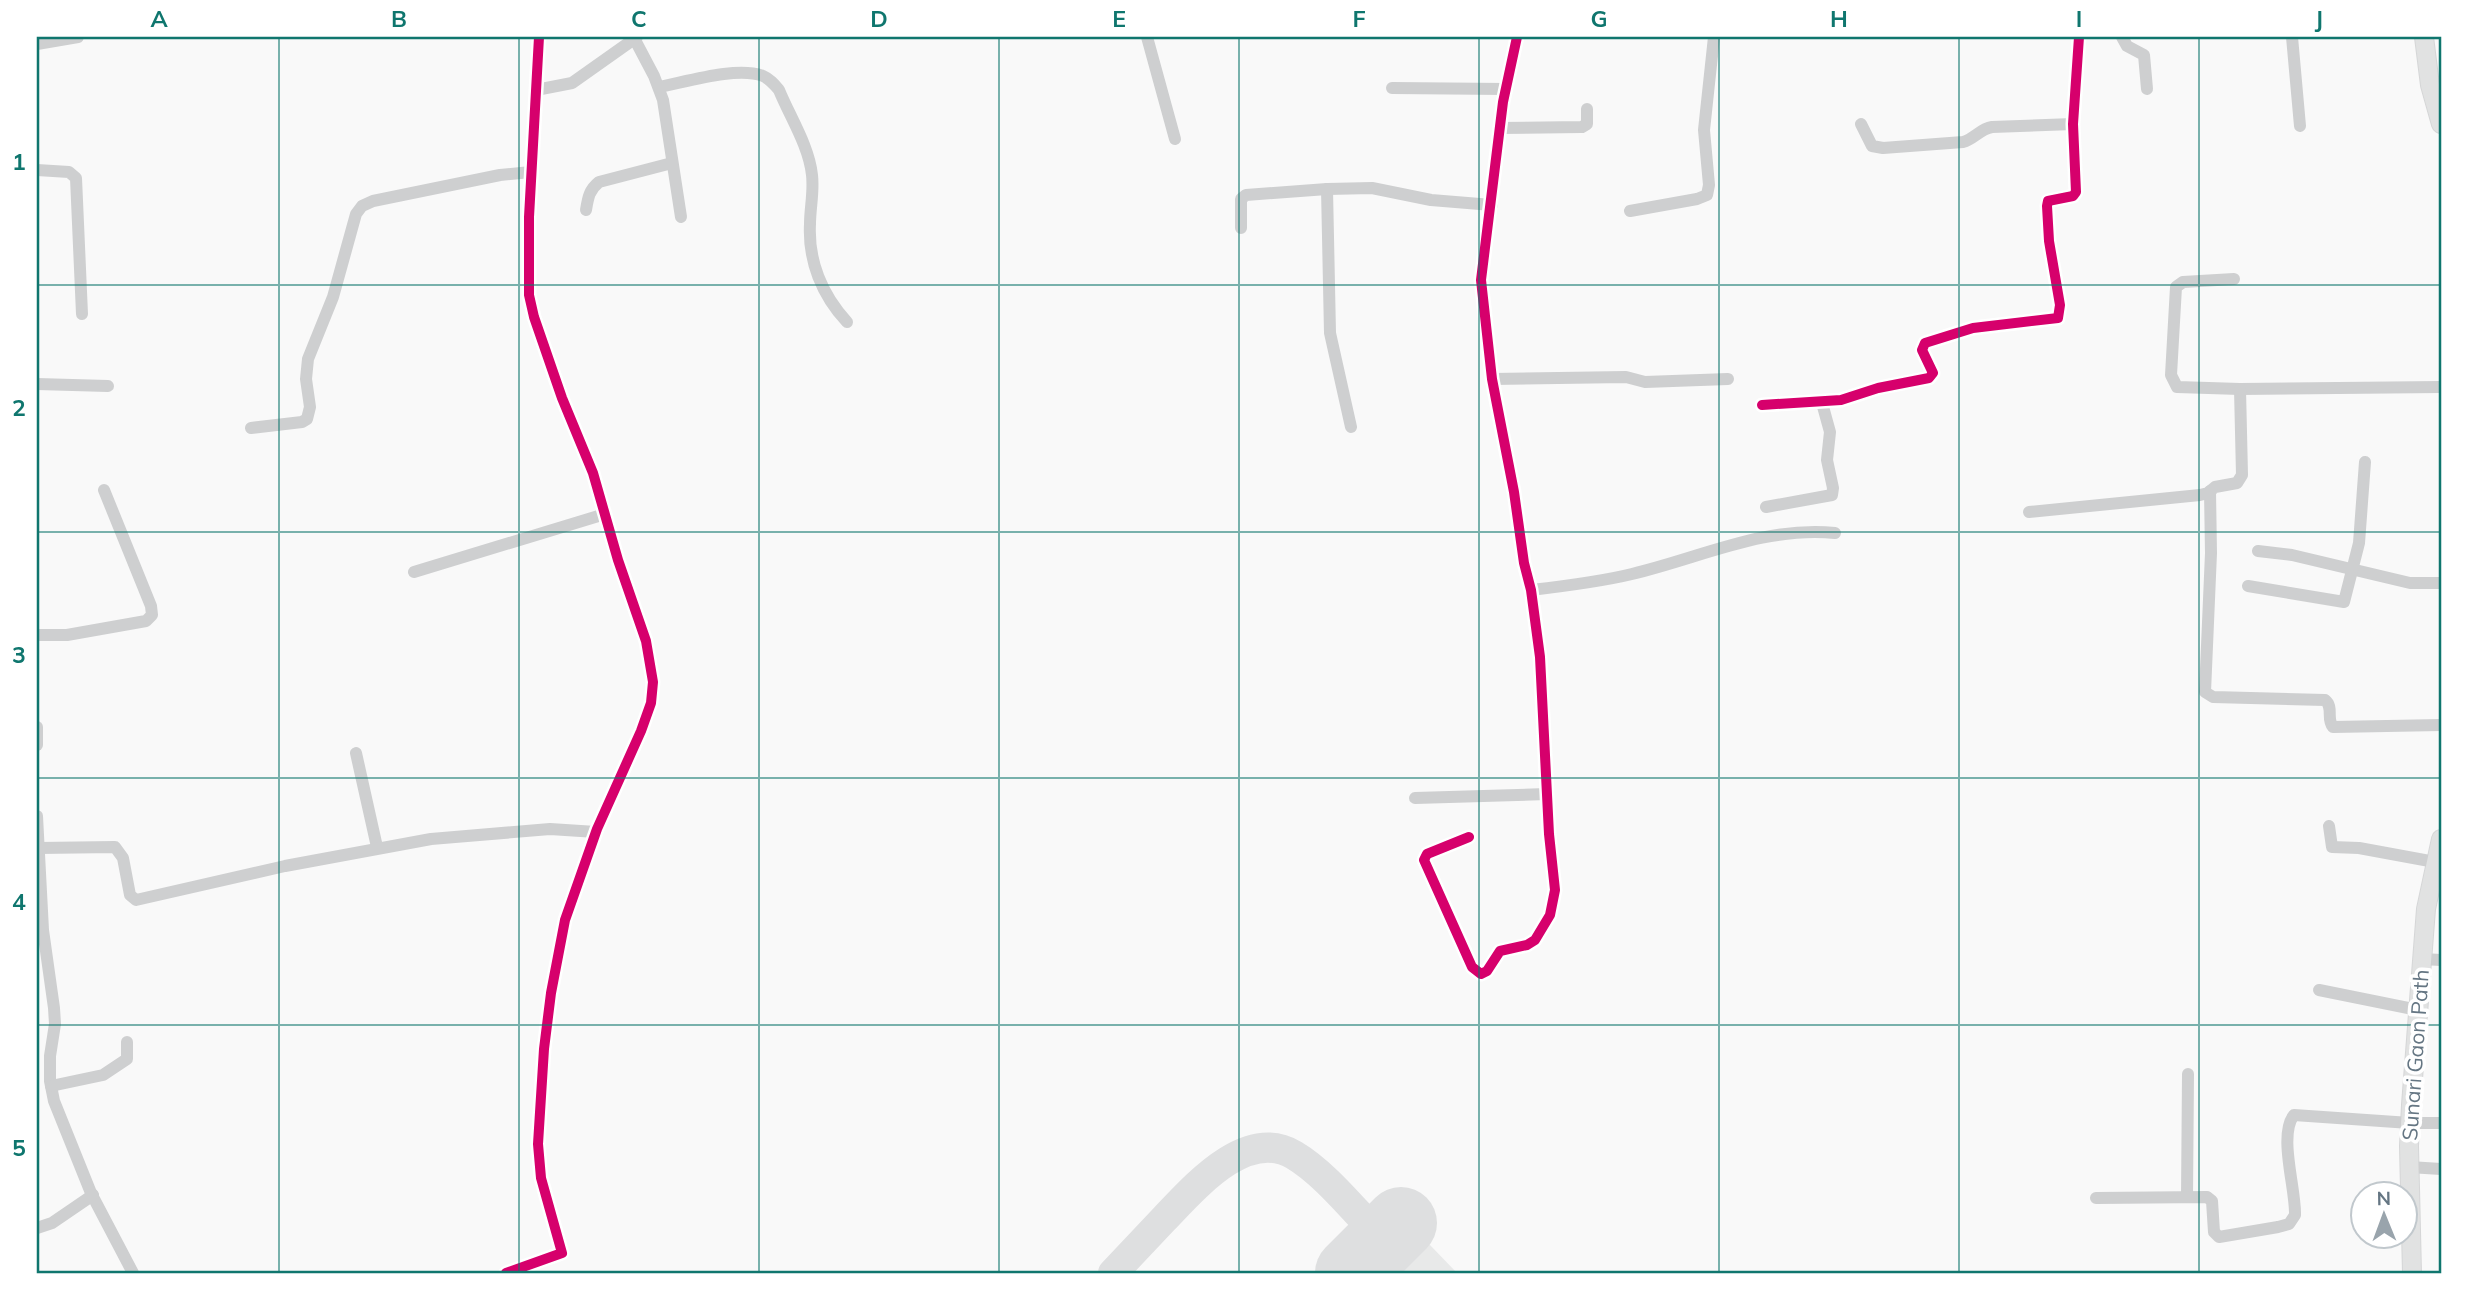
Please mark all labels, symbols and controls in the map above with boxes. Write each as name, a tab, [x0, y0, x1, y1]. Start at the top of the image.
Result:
text: A	[150, 4, 168, 33]
text: B	[391, 4, 407, 33]
text: C	[631, 4, 647, 33]
text: D	[870, 4, 888, 33]
text: E	[1112, 4, 1126, 33]
text: F	[1352, 4, 1366, 33]
text: G	[1590, 4, 1608, 33]
text: H	[1830, 4, 1848, 33]
text: I	[2076, 4, 2082, 33]
text: J	[2315, 4, 2323, 33]
text: 1	[12, 147, 26, 176]
text: 2	[12, 393, 26, 422]
text: 3	[12, 640, 26, 669]
text: 4	[12, 887, 26, 916]
street label: Sunari Gaon Path	[2396, 969, 2434, 1141]
text: 5	[12, 1133, 26, 1162]
north arrow	[2348, 1180, 2418, 1250]
text: N	[2376, 1186, 2391, 1210]

